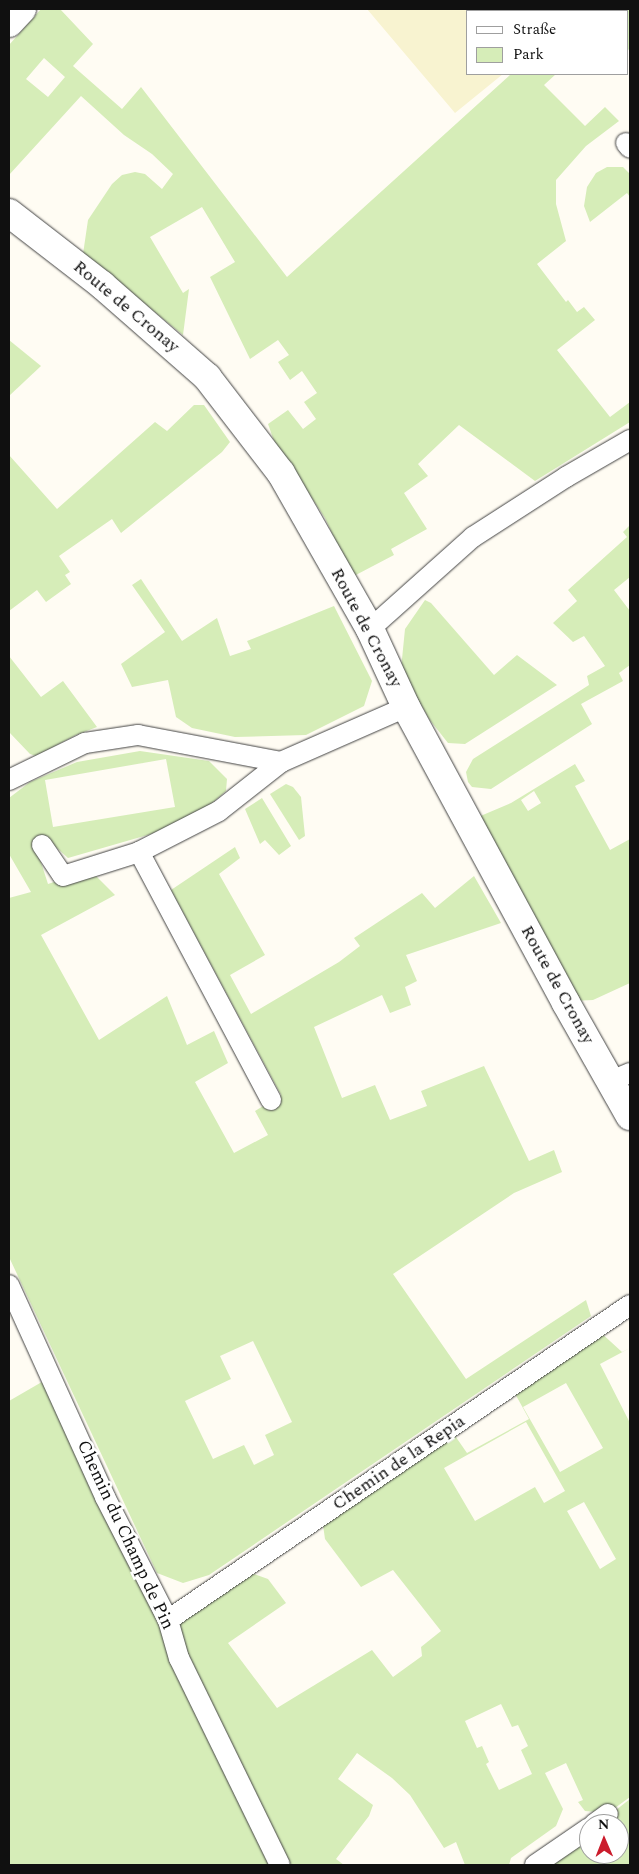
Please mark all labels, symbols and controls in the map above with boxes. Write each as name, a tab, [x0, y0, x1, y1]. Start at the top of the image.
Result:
legend	[466, 10, 629, 75]
text: Straße	[513, 18, 556, 41]
text: Park	[513, 43, 544, 66]
street label: Route de Cronay	[68, 256, 184, 358]
street label: Route de Cronay	[325, 565, 407, 691]
street label: Route de Cronay	[515, 922, 599, 1048]
street label: Chemin de la Repia	[329, 1411, 469, 1515]
street label: Chemin du Champ de Pin	[72, 1437, 178, 1633]
north arrow	[579, 1814, 629, 1864]
text: N	[598, 1814, 610, 1835]

